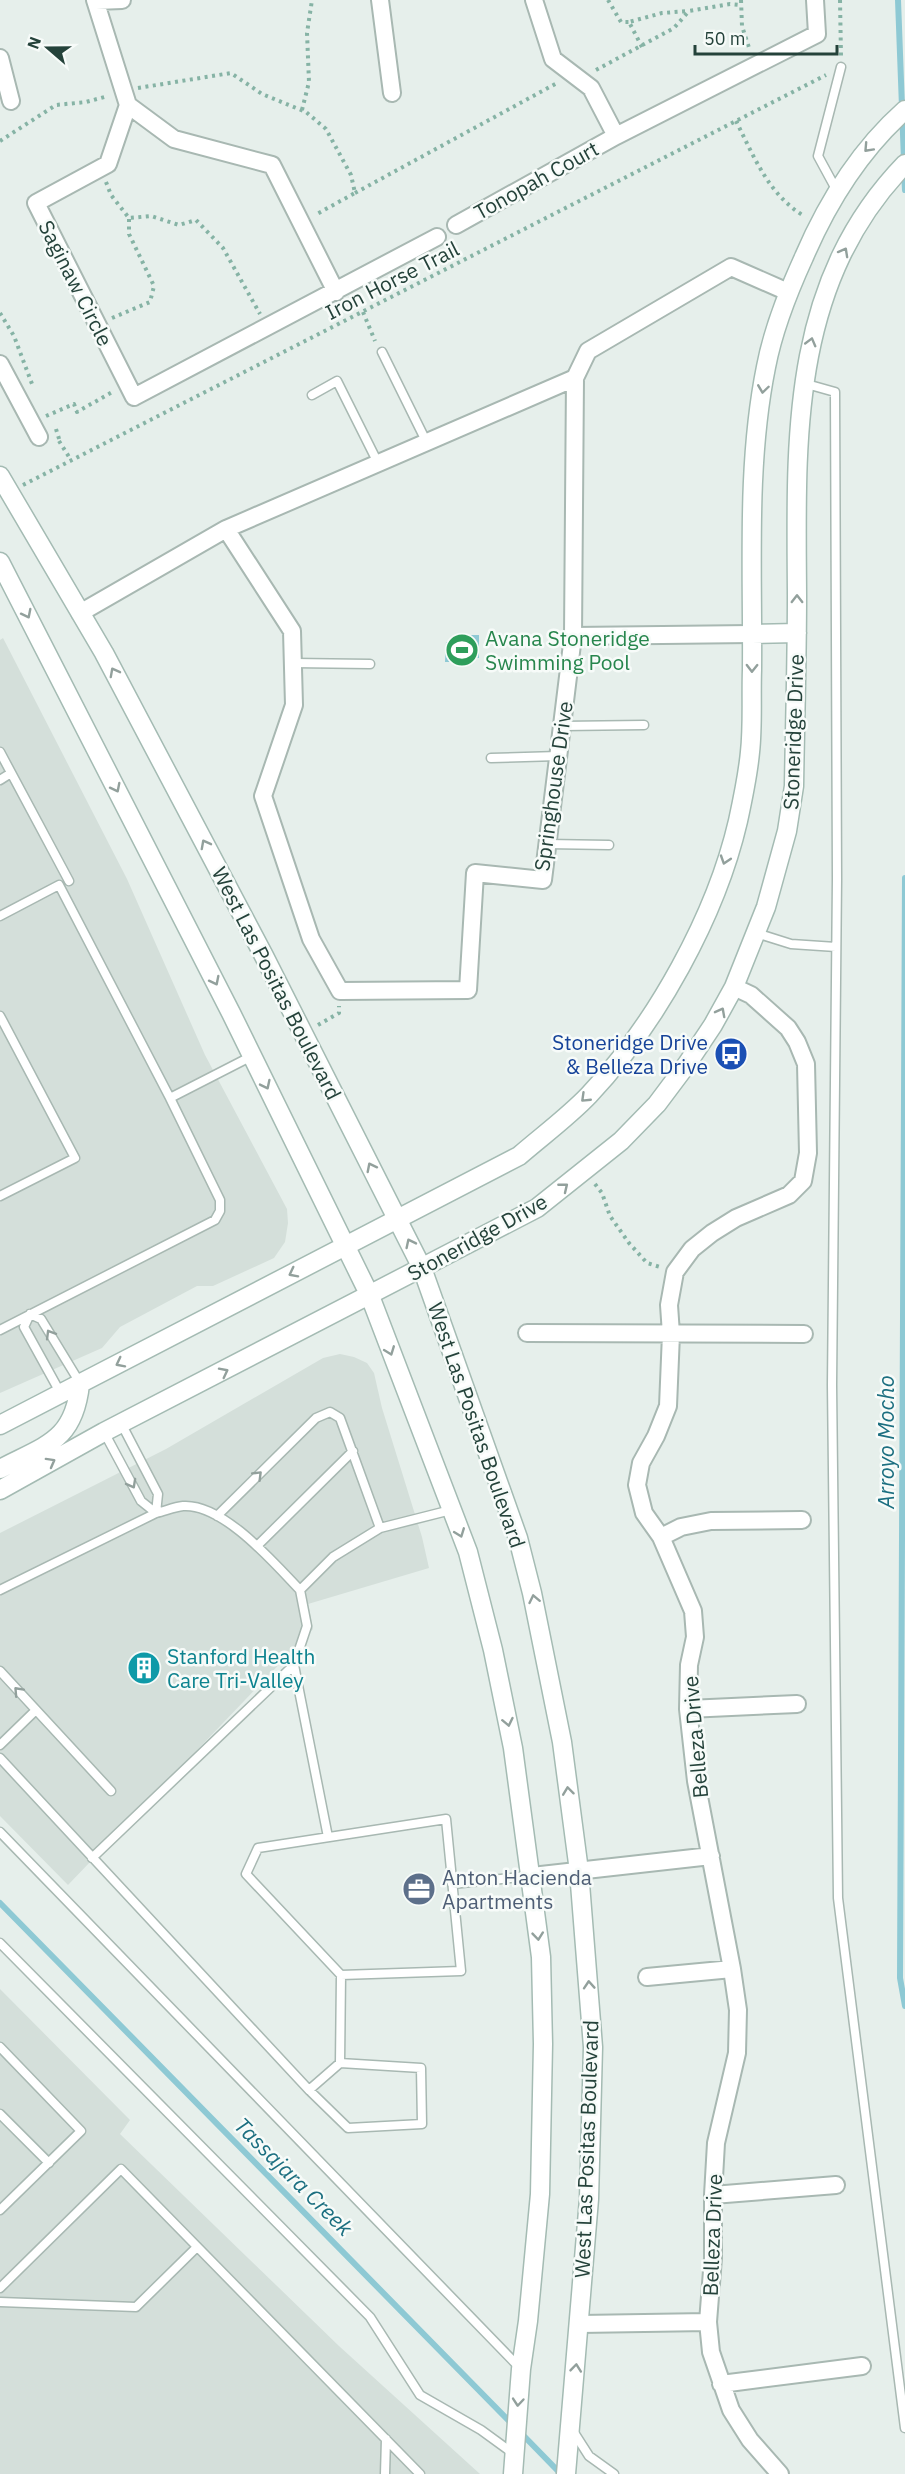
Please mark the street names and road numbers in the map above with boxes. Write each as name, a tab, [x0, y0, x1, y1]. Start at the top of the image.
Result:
street label: Tonopah Court	[469, 134, 603, 226]
street label: Saginaw Circle	[32, 215, 120, 351]
street label: Iron Horse Trail	[320, 234, 464, 326]
street label: Stoneridge Drive	[776, 654, 810, 810]
street label: Springhouse Drive	[527, 699, 579, 873]
street label: West Las Positas Boulevard	[206, 862, 348, 1104]
street label: Stoneridge Drive	[402, 1187, 552, 1287]
street label: West Las Positas Boulevard	[422, 1298, 532, 1552]
street label: Belleza Drive	[676, 1675, 714, 1799]
street label: West Las Positas Boulevard	[568, 2020, 604, 2278]
street label: Belleza Drive	[696, 2173, 728, 2297]

